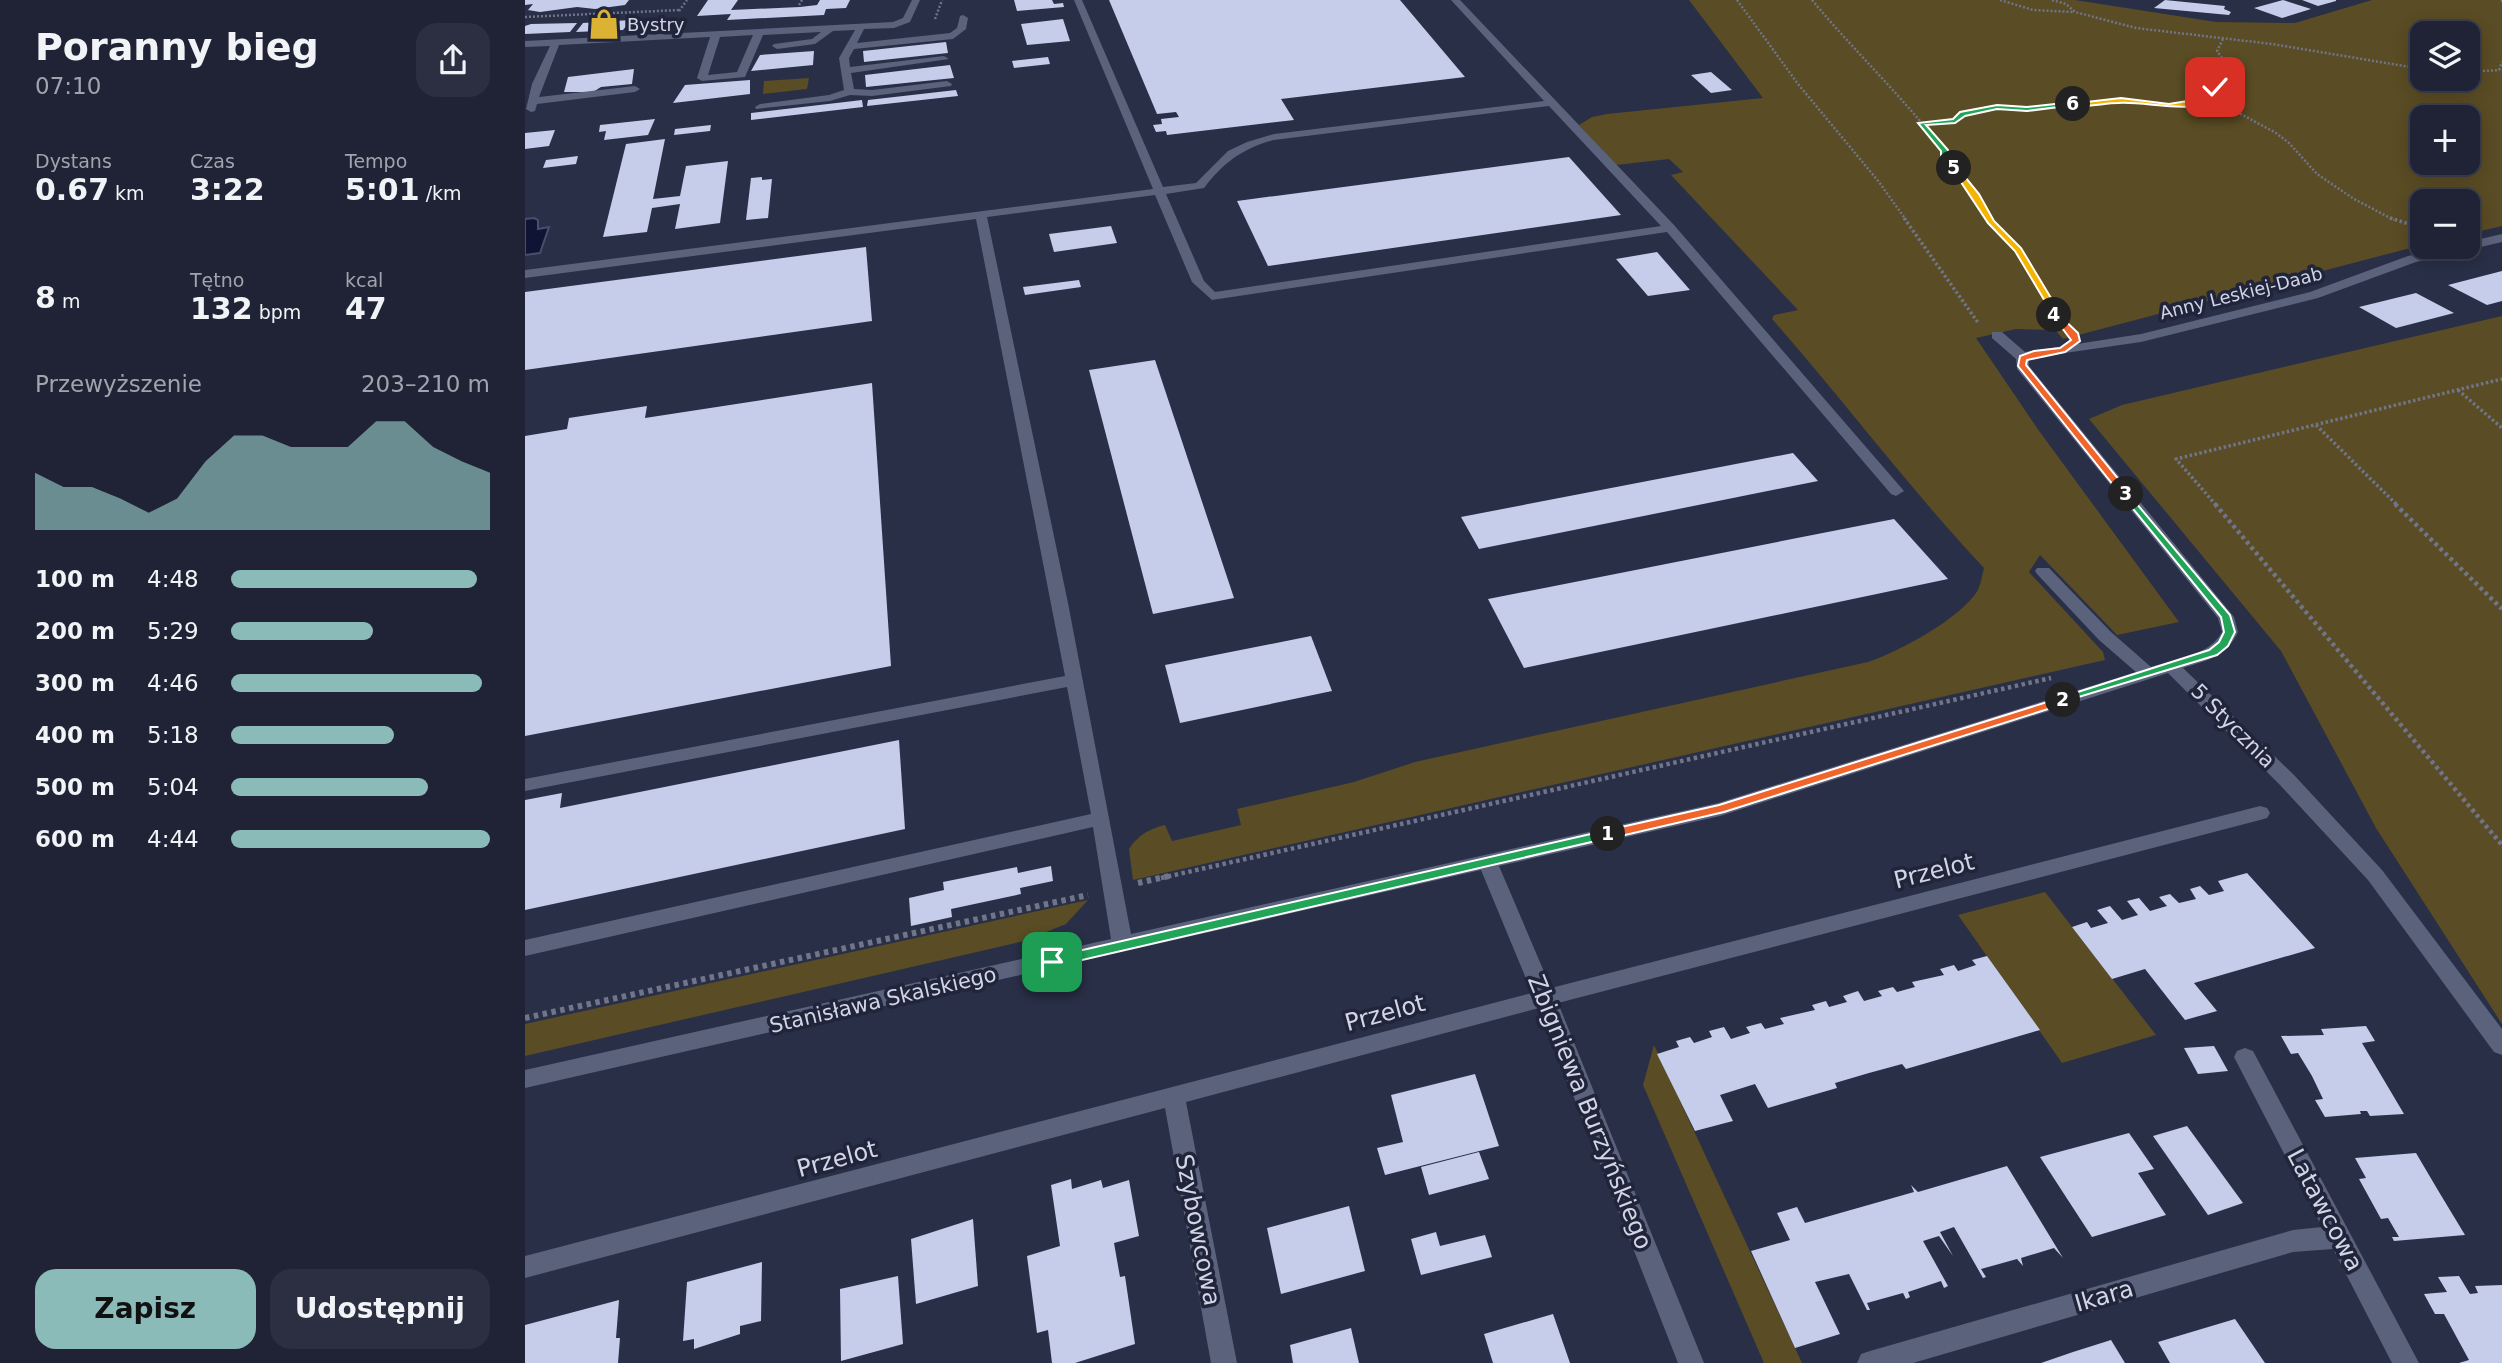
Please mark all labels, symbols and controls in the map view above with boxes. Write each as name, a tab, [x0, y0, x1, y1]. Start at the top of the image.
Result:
shop icon: Bystry	[587, 7, 621, 41]
place label: Bystry	[627, 14, 685, 35]
map controls	[2410, 21, 2480, 259]
button: layers	[2410, 21, 2480, 91]
button: share	[416, 23, 490, 97]
text: Poranny bieg	[35, 25, 319, 69]
pin	[2185, 57, 2245, 117]
icon: check	[2196, 68, 2234, 106]
text: 07:10	[35, 73, 101, 99]
pin: 6	[2055, 86, 2091, 122]
text: 6	[2066, 92, 2079, 114]
button: +	[2410, 105, 2480, 175]
text: Dystans	[35, 150, 112, 172]
text: Czas	[190, 150, 235, 172]
text: Tempo	[345, 150, 407, 172]
pin: 5	[1937, 150, 1971, 186]
text: 5	[1947, 156, 1960, 178]
text: 0.67	[35, 172, 109, 207]
text: 3:22	[190, 172, 265, 207]
text: 5:01	[345, 172, 420, 207]
text: km	[109, 182, 145, 204]
text: /km	[420, 182, 462, 204]
button: −	[2410, 189, 2480, 259]
street label: Anny Leskiej-Daab	[2157, 263, 2325, 323]
text: Tętno	[190, 269, 244, 291]
text: kcal	[345, 269, 383, 291]
text: 8	[35, 280, 56, 315]
text: m	[56, 290, 80, 312]
text: 132	[190, 291, 253, 326]
text: 47	[345, 291, 387, 326]
pin: 4	[2037, 298, 2071, 332]
text: bpm	[253, 301, 301, 323]
text: 4	[2047, 303, 2060, 325]
text: Przewyższenie	[35, 371, 202, 397]
text: 203–210 m	[361, 371, 490, 397]
pin: 3	[2109, 476, 2143, 512]
text: 3	[2119, 482, 2132, 504]
text: 100 m	[35, 566, 115, 592]
text: 4:48	[147, 566, 199, 592]
text: 200 m	[35, 618, 115, 644]
text: 5:29	[147, 618, 199, 644]
text: 300 m	[35, 670, 115, 696]
text: 4:46	[147, 670, 199, 696]
street label: 5 Stycznia	[2186, 679, 2280, 773]
pin: 2	[2045, 682, 2081, 718]
text: 2	[2056, 688, 2069, 710]
text: 400 m	[35, 722, 115, 748]
text: 5:18	[147, 722, 199, 748]
text: 500 m	[35, 774, 115, 800]
text: 5:04	[147, 774, 199, 800]
pin: 1	[1591, 816, 1625, 852]
text: 1	[1601, 822, 1614, 844]
text: 600 m	[35, 826, 115, 852]
text: 4:44	[147, 826, 199, 852]
street label: Przelot	[1891, 847, 1977, 895]
pin	[1022, 932, 1082, 992]
icon: arrive	[1033, 943, 1071, 981]
street label: Stanisława Skalskiego	[767, 962, 999, 1038]
street label: Zbigniewa Burzyńskiego	[1522, 971, 1658, 1253]
street label: Przelot	[1342, 989, 1428, 1037]
street label: Przelot	[794, 1135, 880, 1183]
street label: Latawcowa	[2281, 1144, 2369, 1276]
street label: Szybowcowa	[1170, 1152, 1226, 1308]
button: Zapisz	[35, 1269, 256, 1349]
button: Udostępnij	[270, 1269, 490, 1349]
street label: Ikara	[2071, 1274, 2137, 1318]

